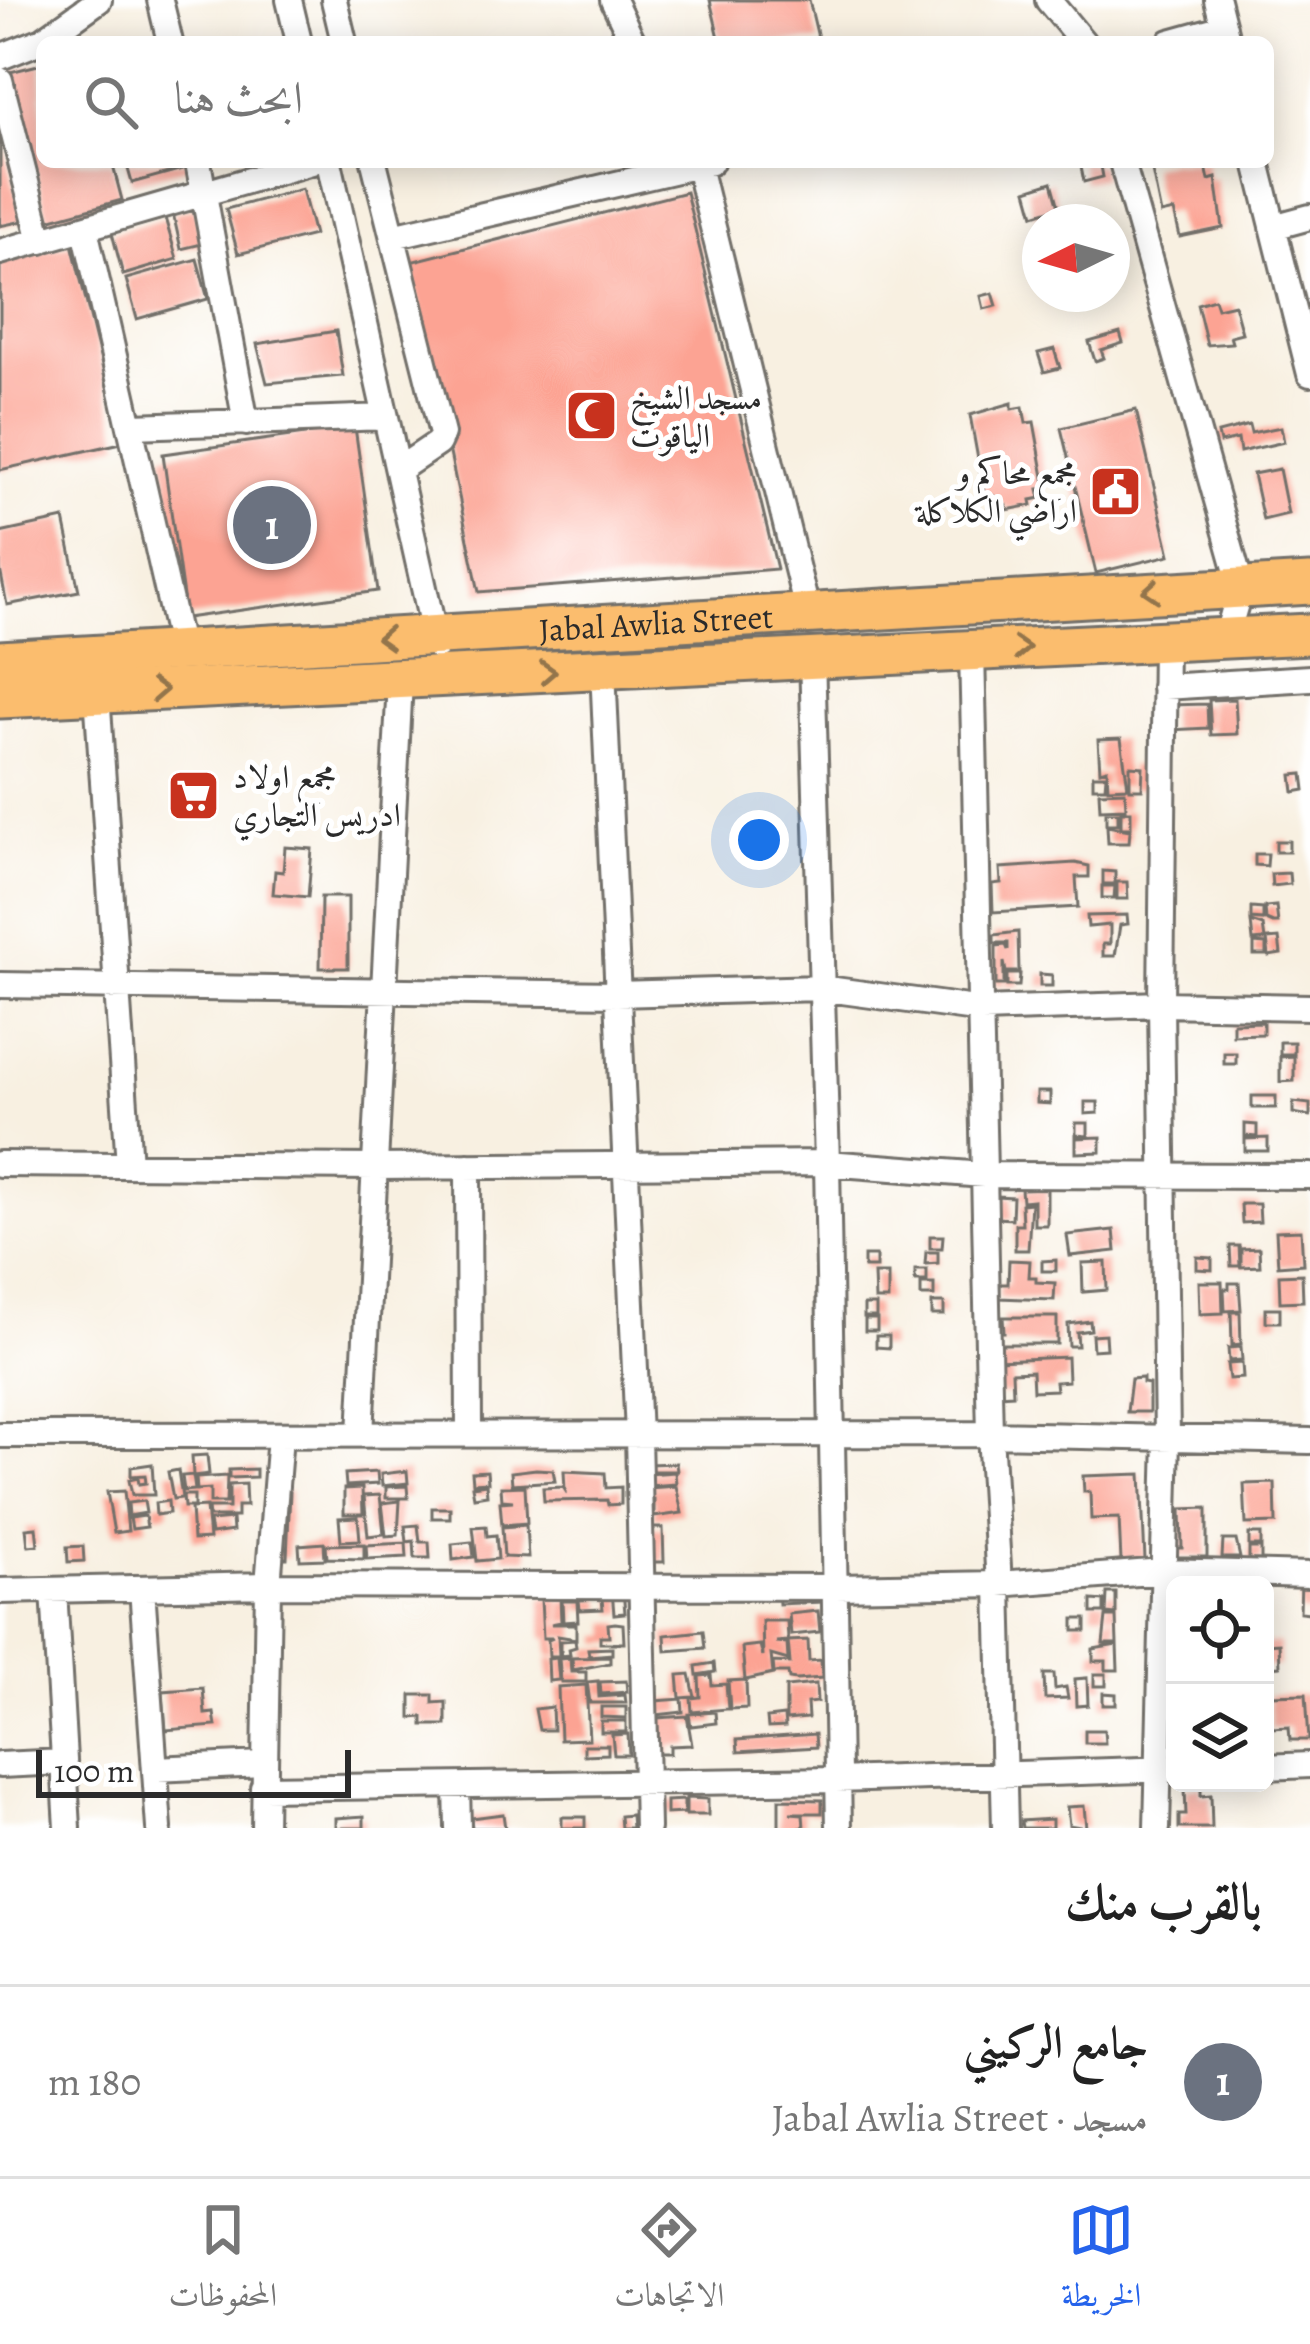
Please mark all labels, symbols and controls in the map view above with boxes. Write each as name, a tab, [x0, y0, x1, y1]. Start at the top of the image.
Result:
search box	[36, 36, 1274, 168]
text: ابحث هنا	[174, 67, 303, 129]
icon: search	[78, 69, 144, 135]
north arrow	[1022, 204, 1130, 312]
place label: مسجد الشيخ الياقوت	[630, 375, 762, 458]
mosque icon: مسجد الشيخ الياقوت	[563, 388, 619, 444]
place label: مجمع محاكم و اراضي الكلاكلة	[913, 450, 1077, 542]
public building icon: مجمع محاكم و اراضي الكلاكلة	[1088, 463, 1144, 519]
pin: 1	[233, 480, 311, 570]
one-way arrow	[1141, 578, 1160, 604]
street label: Jabal Awlia Street	[538, 594, 774, 652]
one-way arrow	[375, 625, 394, 651]
one-way arrow	[1013, 635, 1032, 661]
one-way arrow	[539, 659, 558, 685]
one-way arrow	[150, 677, 169, 703]
place label: مجمع اولاد ادريس التجاري	[233, 754, 401, 841]
supermarket icon: مجمع اولاد ادريس التجاري	[166, 767, 222, 823]
your location	[729, 810, 789, 870]
map controls	[1166, 1576, 1274, 1792]
button: locate	[1166, 1576, 1274, 1684]
button: layers	[1166, 1684, 1274, 1792]
scale bar	[36, 1744, 351, 1797]
text: 100 m	[54, 1748, 134, 1793]
text: بالقرب منك	[1065, 1867, 1262, 1937]
text: جامع الركيني	[963, 2012, 1148, 2074]
text: 180 m	[48, 2055, 141, 2108]
text: 1	[1216, 2055, 1230, 2108]
text: مسجد · Jabal Awlia Street	[772, 2091, 1148, 2144]
tab: المحفوظات	[168, 2197, 277, 2327]
tab: الاتجاهات	[614, 2197, 724, 2327]
tab: الخريطة	[1061, 2197, 1142, 2327]

